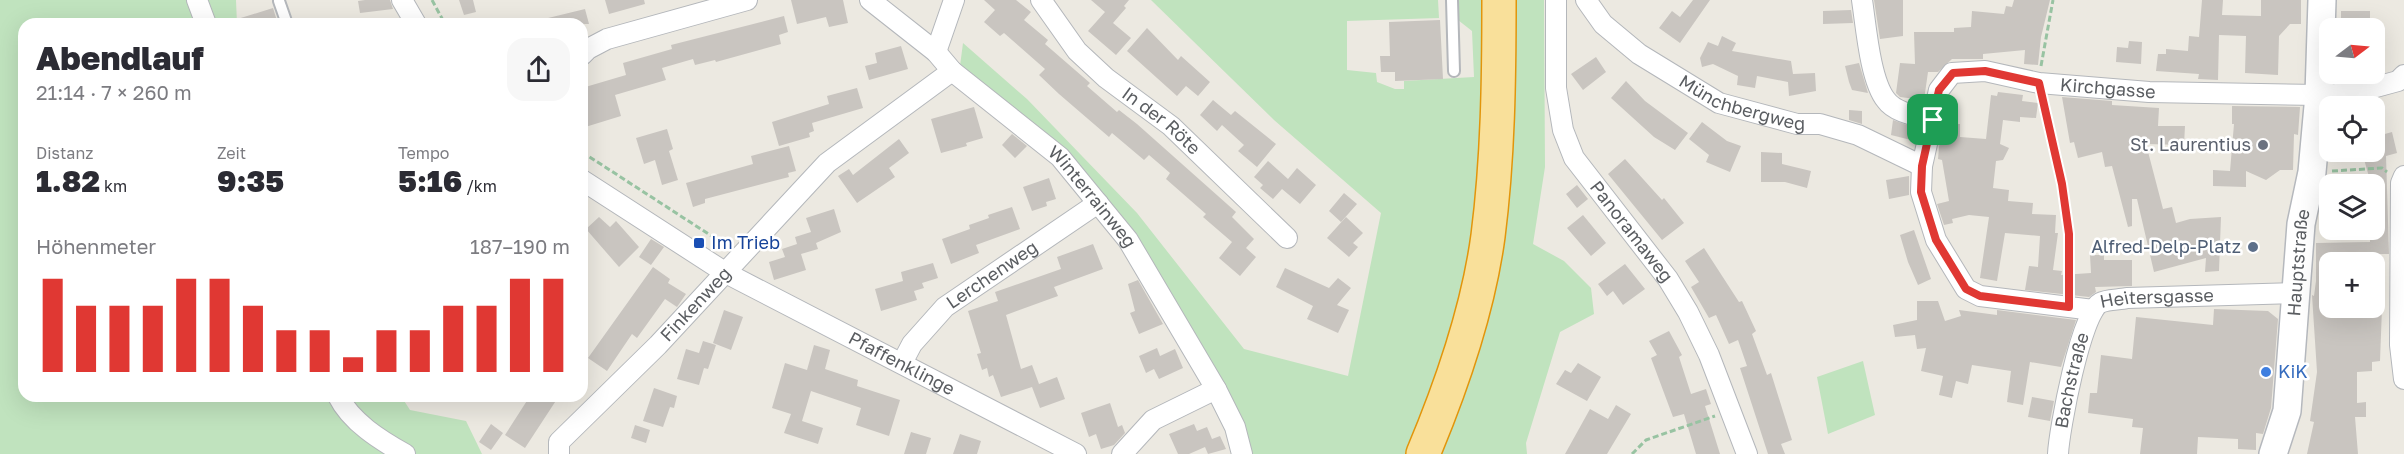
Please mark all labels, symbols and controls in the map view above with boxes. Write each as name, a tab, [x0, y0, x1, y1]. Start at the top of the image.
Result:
north arrow	[2319, 18, 2385, 84]
map controls	[2319, 18, 2385, 318]
text: Abendlauf	[36, 38, 204, 77]
button: share	[507, 38, 570, 101]
street label: Münchbergweg	[1675, 69, 1805, 134]
street label: Kirchgasse	[2059, 73, 2156, 102]
text: 21:14 · 7 × 260 m	[36, 80, 192, 104]
street label: In der Röte	[1118, 82, 1206, 159]
pin	[1907, 94, 1958, 145]
button: locate	[2319, 96, 2385, 162]
icon: arrive	[1916, 103, 1949, 136]
place label: St. Laurentius	[2130, 133, 2251, 155]
marker: St. Laurentius	[2256, 138, 2270, 152]
street label: Winterrainweg	[1044, 140, 1142, 251]
text: Distanz	[36, 143, 93, 163]
text: Zeit	[217, 143, 246, 163]
text: Tempo	[398, 143, 449, 163]
text: 1.82	[36, 163, 100, 199]
text: 9:35	[217, 163, 284, 199]
text: 5:16	[398, 163, 462, 199]
button: layers	[2319, 174, 2385, 240]
text: km	[100, 176, 127, 196]
text: /km	[462, 176, 497, 196]
street label: Panoramaweg	[1586, 176, 1678, 286]
street label: Hauptstraße	[2282, 207, 2314, 317]
place label: Im Trieb	[711, 231, 780, 253]
text: Höhenmeter	[36, 234, 156, 258]
text: 187–190 m	[470, 234, 570, 258]
street label: Lerchenweg	[942, 235, 1041, 313]
place label: Alfred-Delp-Platz	[2091, 235, 2241, 257]
marker: Im Trieb	[692, 236, 706, 250]
marker: Alfred-Delp-Platz	[2246, 240, 2260, 254]
button: +	[2319, 252, 2385, 318]
street label: Finkenweg	[655, 262, 735, 346]
street label: Heitersgasse	[2098, 283, 2214, 312]
street label: Pfaffenklinge	[845, 326, 959, 399]
street label: Bachstraße	[2049, 329, 2093, 430]
place label: KiK	[2278, 360, 2308, 382]
marker: KiK	[2259, 365, 2273, 379]

